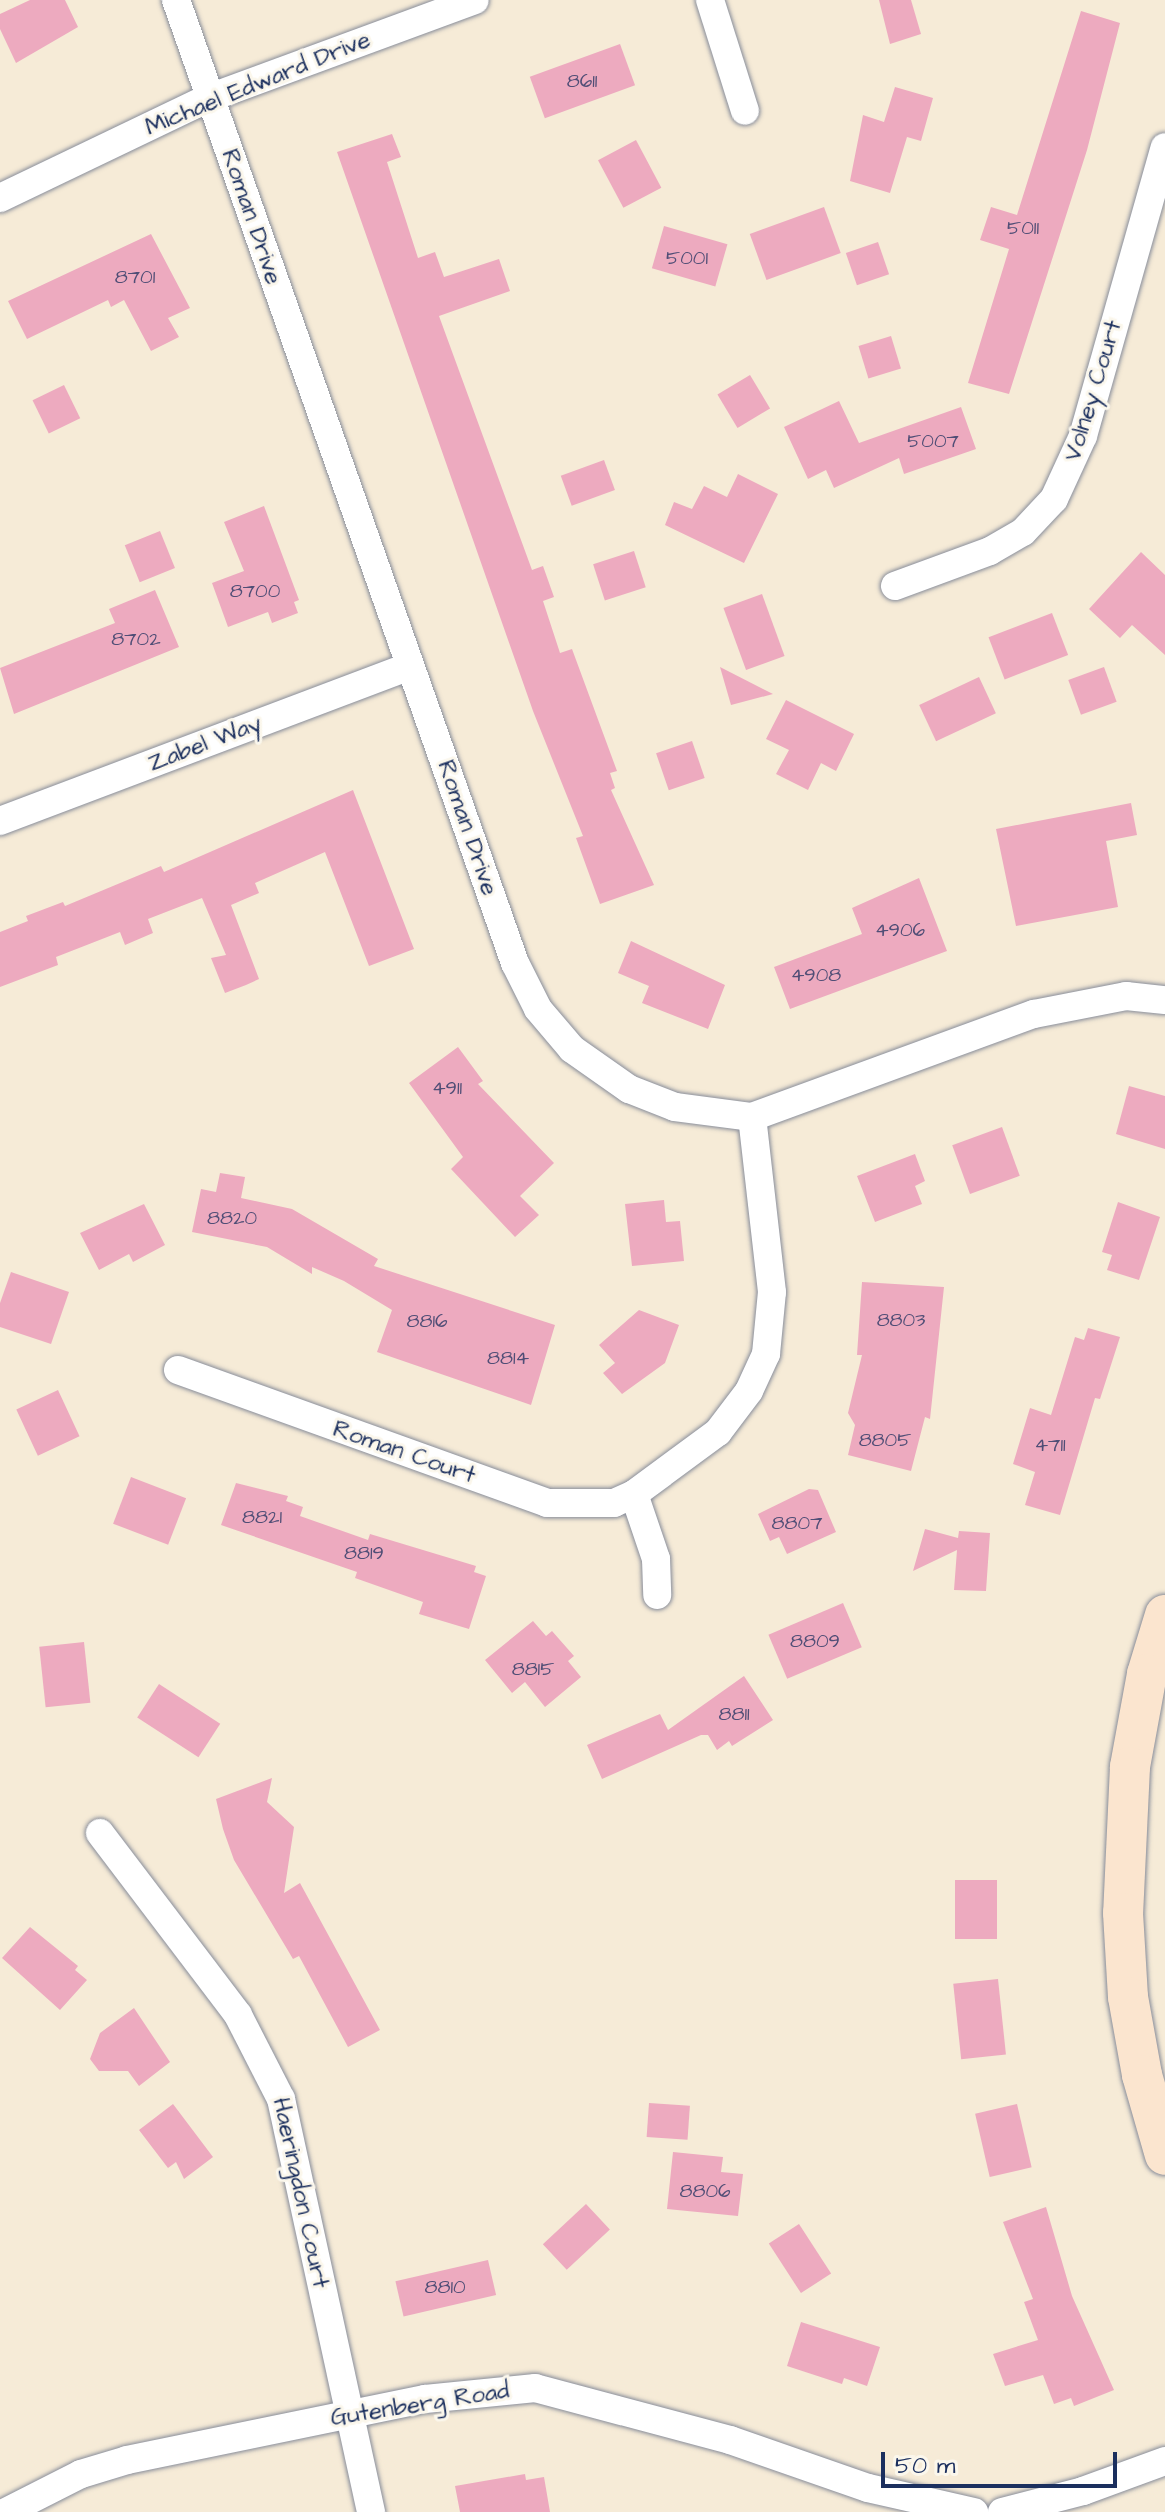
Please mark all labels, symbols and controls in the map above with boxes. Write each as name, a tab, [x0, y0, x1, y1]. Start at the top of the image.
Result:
street label: Michael Edward Drive	[141, 26, 375, 142]
house number: 8611	[567, 69, 597, 93]
street label: Roman Drive	[214, 146, 288, 288]
house number: 5011	[1007, 216, 1039, 240]
house number: 5001	[666, 246, 708, 270]
house number: 8701	[115, 265, 155, 289]
street label: Volney Court	[1059, 317, 1129, 465]
house number: 5007	[907, 429, 959, 453]
house number: 8700	[230, 579, 280, 603]
house number: 8702	[111, 627, 161, 651]
street label: Zabel Way	[144, 709, 266, 779]
street label: Roman Drive	[430, 757, 504, 899]
house number: 4906	[875, 918, 925, 942]
house number: 4908	[791, 963, 841, 987]
house number: 4911	[432, 1076, 462, 1100]
house number: 8820	[207, 1206, 257, 1230]
house number: 8803	[877, 1308, 925, 1332]
house number: 8816	[406, 1309, 448, 1333]
house number: 8814	[487, 1346, 529, 1370]
street label: Roman Court	[329, 1415, 479, 1491]
house number: 8805	[859, 1428, 911, 1452]
house number: 4711	[1034, 1433, 1066, 1457]
house number: 8821	[242, 1505, 282, 1529]
house number: 8807	[772, 1511, 822, 1535]
house number: 8819	[344, 1541, 384, 1565]
house number: 8809	[790, 1629, 840, 1653]
house number: 8815	[512, 1657, 554, 1681]
house number: 8811	[718, 1702, 750, 1726]
street label: Haeringdon Court	[266, 2095, 334, 2291]
house number: 8806	[679, 2179, 731, 2203]
house number: 8810	[424, 2275, 466, 2299]
street label: Gutenberg Road	[329, 2377, 511, 2433]
scale bar	[885, 2436, 1121, 2486]
text: 50 m	[895, 2449, 955, 2483]

